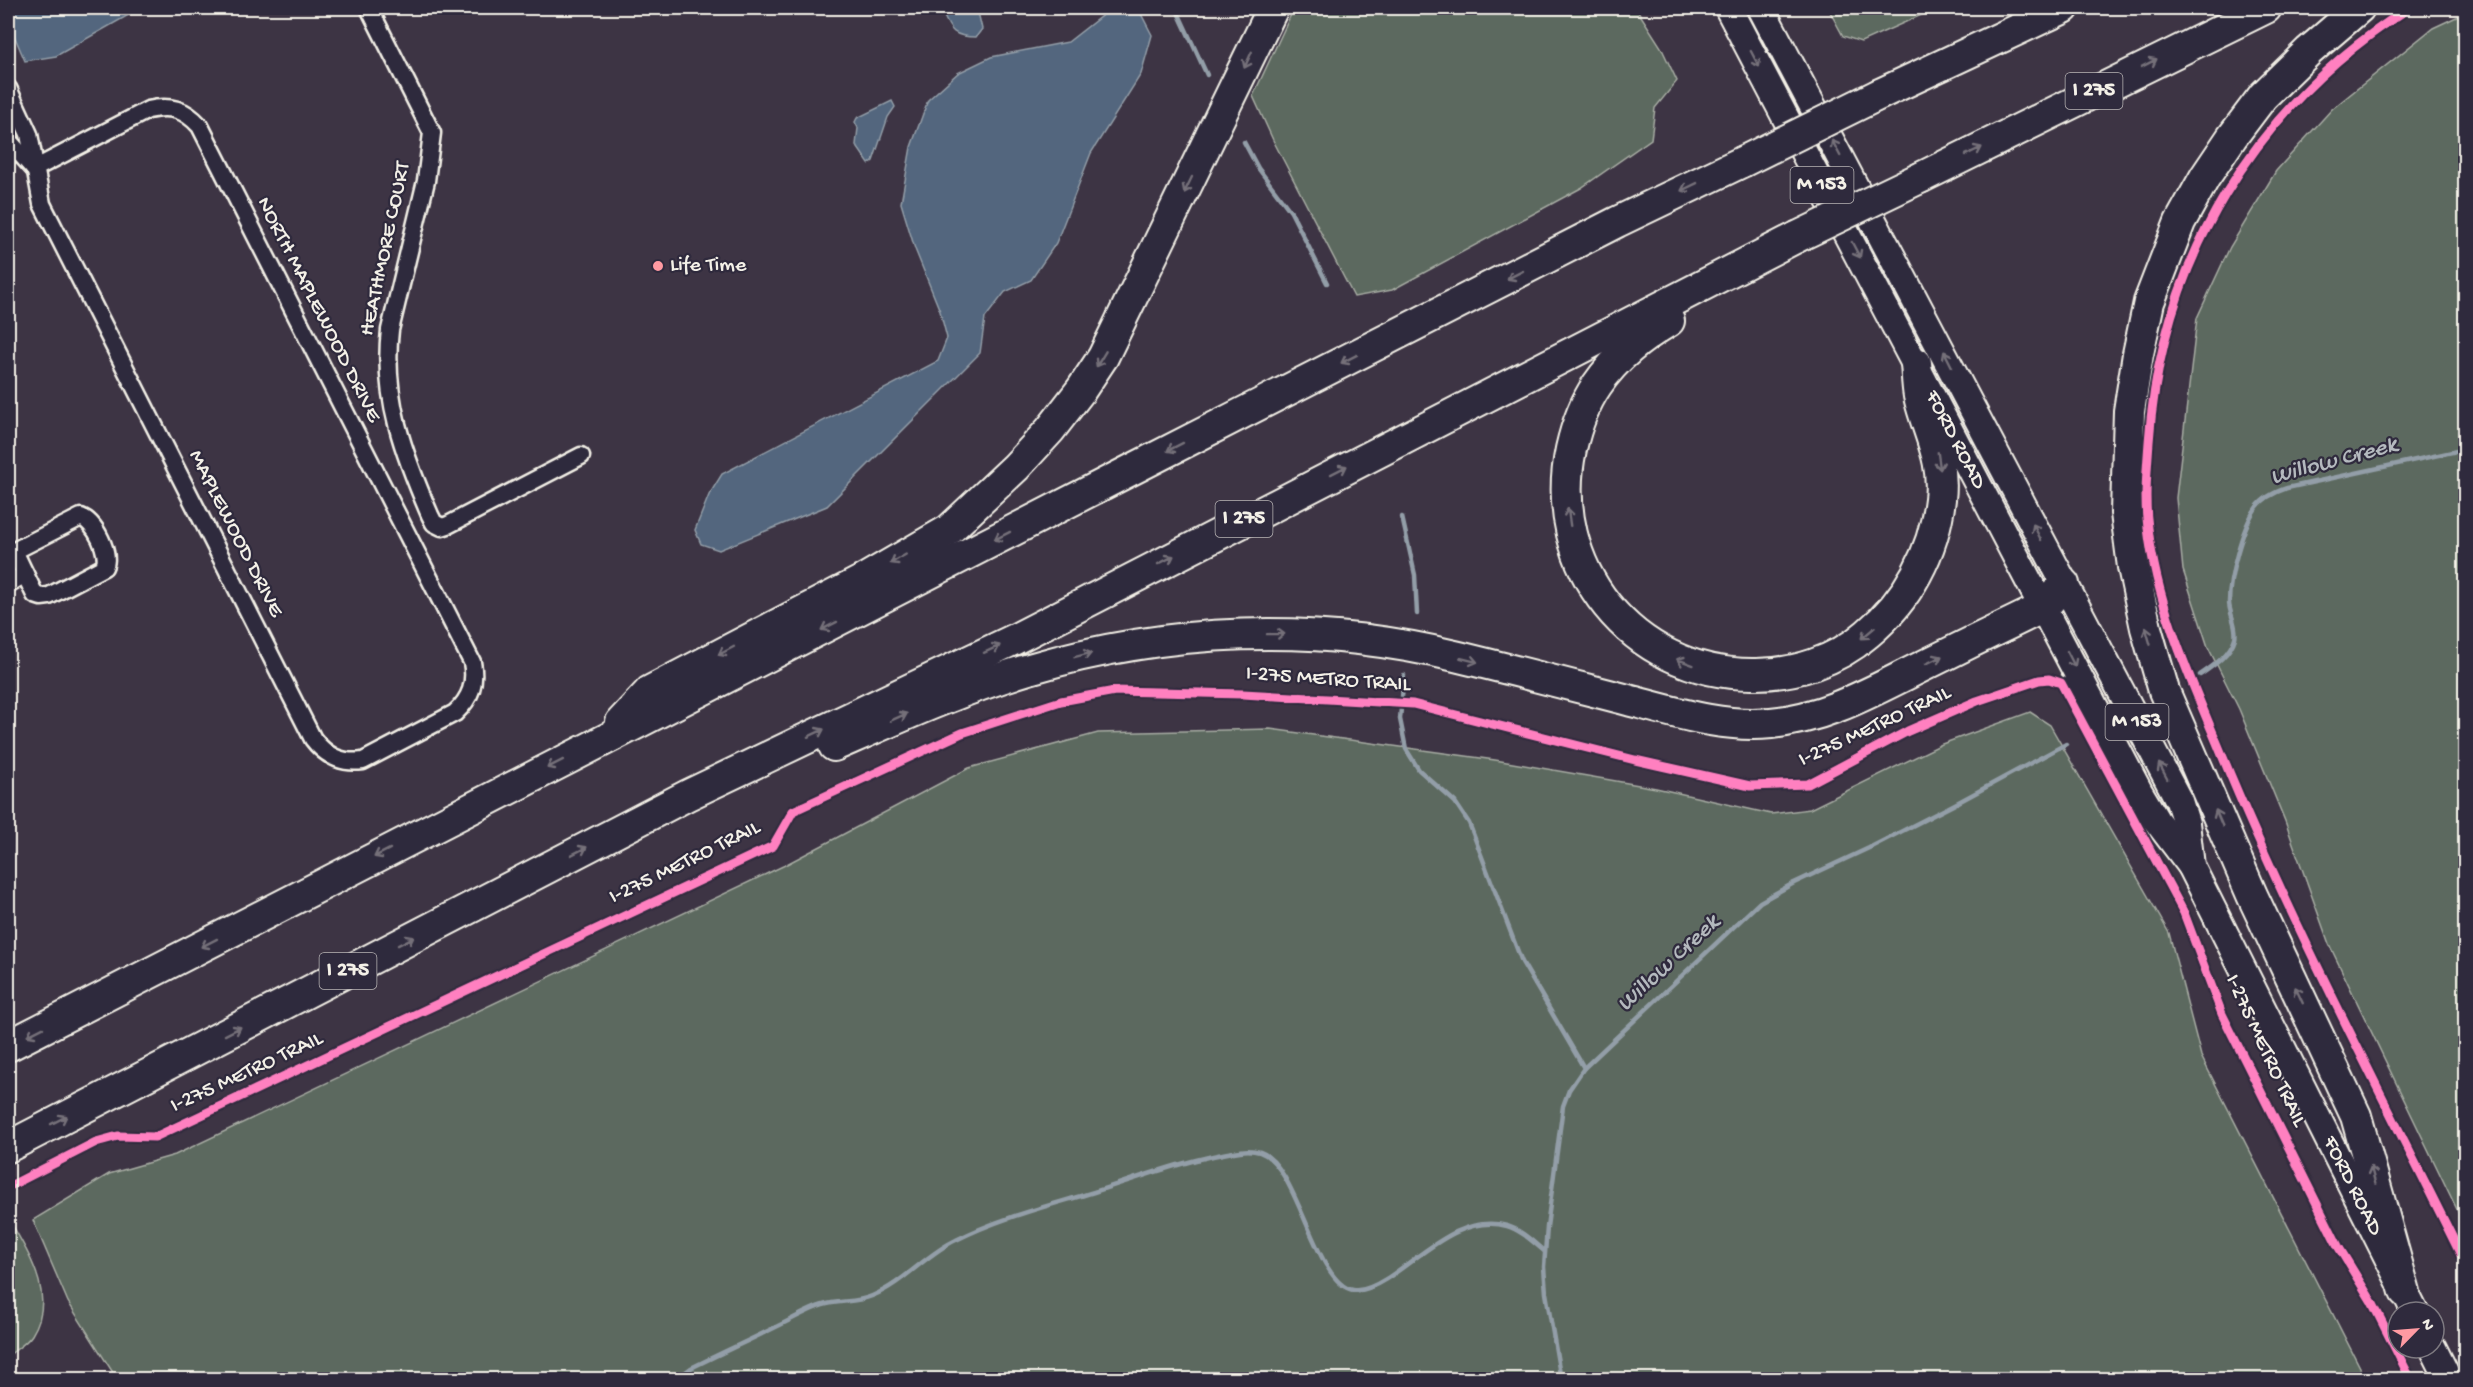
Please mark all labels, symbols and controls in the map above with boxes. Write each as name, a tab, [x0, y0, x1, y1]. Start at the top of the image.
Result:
one-way arrow	[1749, 50, 1761, 67]
one-way arrow	[1242, 51, 1254, 69]
one-way arrow	[2139, 57, 2157, 69]
road number: I 275	[2066, 73, 2122, 109]
one-way arrow	[1830, 140, 1842, 158]
one-way arrow	[1965, 144, 1983, 156]
street label: HEATHMORE COURT	[355, 158, 417, 338]
road number: M 153	[1790, 167, 1854, 203]
one-way arrow	[1182, 175, 1194, 193]
one-way arrow	[1681, 182, 1699, 194]
street label: NORTH MAPLEWOOD DRIVE	[250, 193, 387, 428]
one-way arrow	[1850, 241, 1862, 258]
place label: Life Time	[670, 253, 747, 279]
marker: Life Time	[651, 259, 665, 273]
one-way arrow	[1506, 269, 1524, 281]
one-way arrow	[1094, 350, 1106, 367]
one-way arrow	[1942, 350, 1953, 368]
one-way arrow	[1341, 354, 1359, 365]
street label: FORD ROAD	[1918, 385, 1992, 494]
water label: Willow Creek	[2268, 431, 2403, 493]
one-way arrow	[1167, 442, 1185, 453]
street label: MAPLEWOOD DRIVE	[182, 446, 289, 623]
one-way arrow	[1933, 450, 1944, 470]
one-way arrow	[1330, 464, 1348, 476]
road number: I 275	[1216, 501, 1272, 537]
one-way arrow	[1563, 508, 1574, 527]
one-way arrow	[2031, 524, 2043, 541]
one-way arrow	[994, 530, 1011, 542]
one-way arrow	[890, 554, 907, 566]
one-way arrow	[1156, 554, 1174, 565]
one-way arrow	[820, 620, 838, 632]
one-way arrow	[1860, 627, 1876, 640]
one-way arrow	[2142, 627, 2153, 646]
one-way arrow	[1266, 628, 1286, 640]
one-way arrow	[983, 643, 1001, 655]
one-way arrow	[718, 645, 735, 657]
one-way arrow	[1073, 649, 1092, 661]
one-way arrow	[2066, 649, 2077, 667]
one-way arrow	[1459, 654, 1478, 666]
one-way arrow	[1925, 654, 1943, 666]
one-way arrow	[1676, 655, 1694, 666]
street label: I-275 METRO TRAIL	[1245, 661, 1412, 699]
street label: I-275 METRO TRAIL	[1795, 680, 1956, 774]
road number: M 153	[2106, 704, 2168, 740]
one-way arrow	[889, 711, 907, 723]
one-way arrow	[807, 726, 825, 738]
one-way arrow	[547, 758, 564, 770]
one-way arrow	[2157, 763, 2168, 781]
one-way arrow	[2212, 809, 2224, 827]
street label: I-275 METRO TRAIL	[605, 815, 766, 911]
one-way arrow	[569, 845, 587, 856]
one-way arrow	[373, 848, 391, 860]
water label: Willow Creek	[1612, 908, 1728, 1019]
one-way arrow	[396, 935, 414, 946]
one-way arrow	[200, 938, 218, 949]
road number: I 275	[320, 953, 376, 989]
street label: I-275 METRO TRAIL	[2218, 971, 2312, 1132]
one-way arrow	[2293, 987, 2305, 1005]
one-way arrow	[223, 1024, 241, 1036]
one-way arrow	[27, 1026, 44, 1038]
street label: I-275 METRO TRAIL	[167, 1026, 328, 1120]
one-way arrow	[50, 1114, 68, 1126]
street label: FORD ROAD	[2316, 1131, 2388, 1241]
one-way arrow	[2366, 1166, 2378, 1185]
north arrow	[2386, 1300, 2446, 1360]
text: N	[2416, 1316, 2437, 1334]

